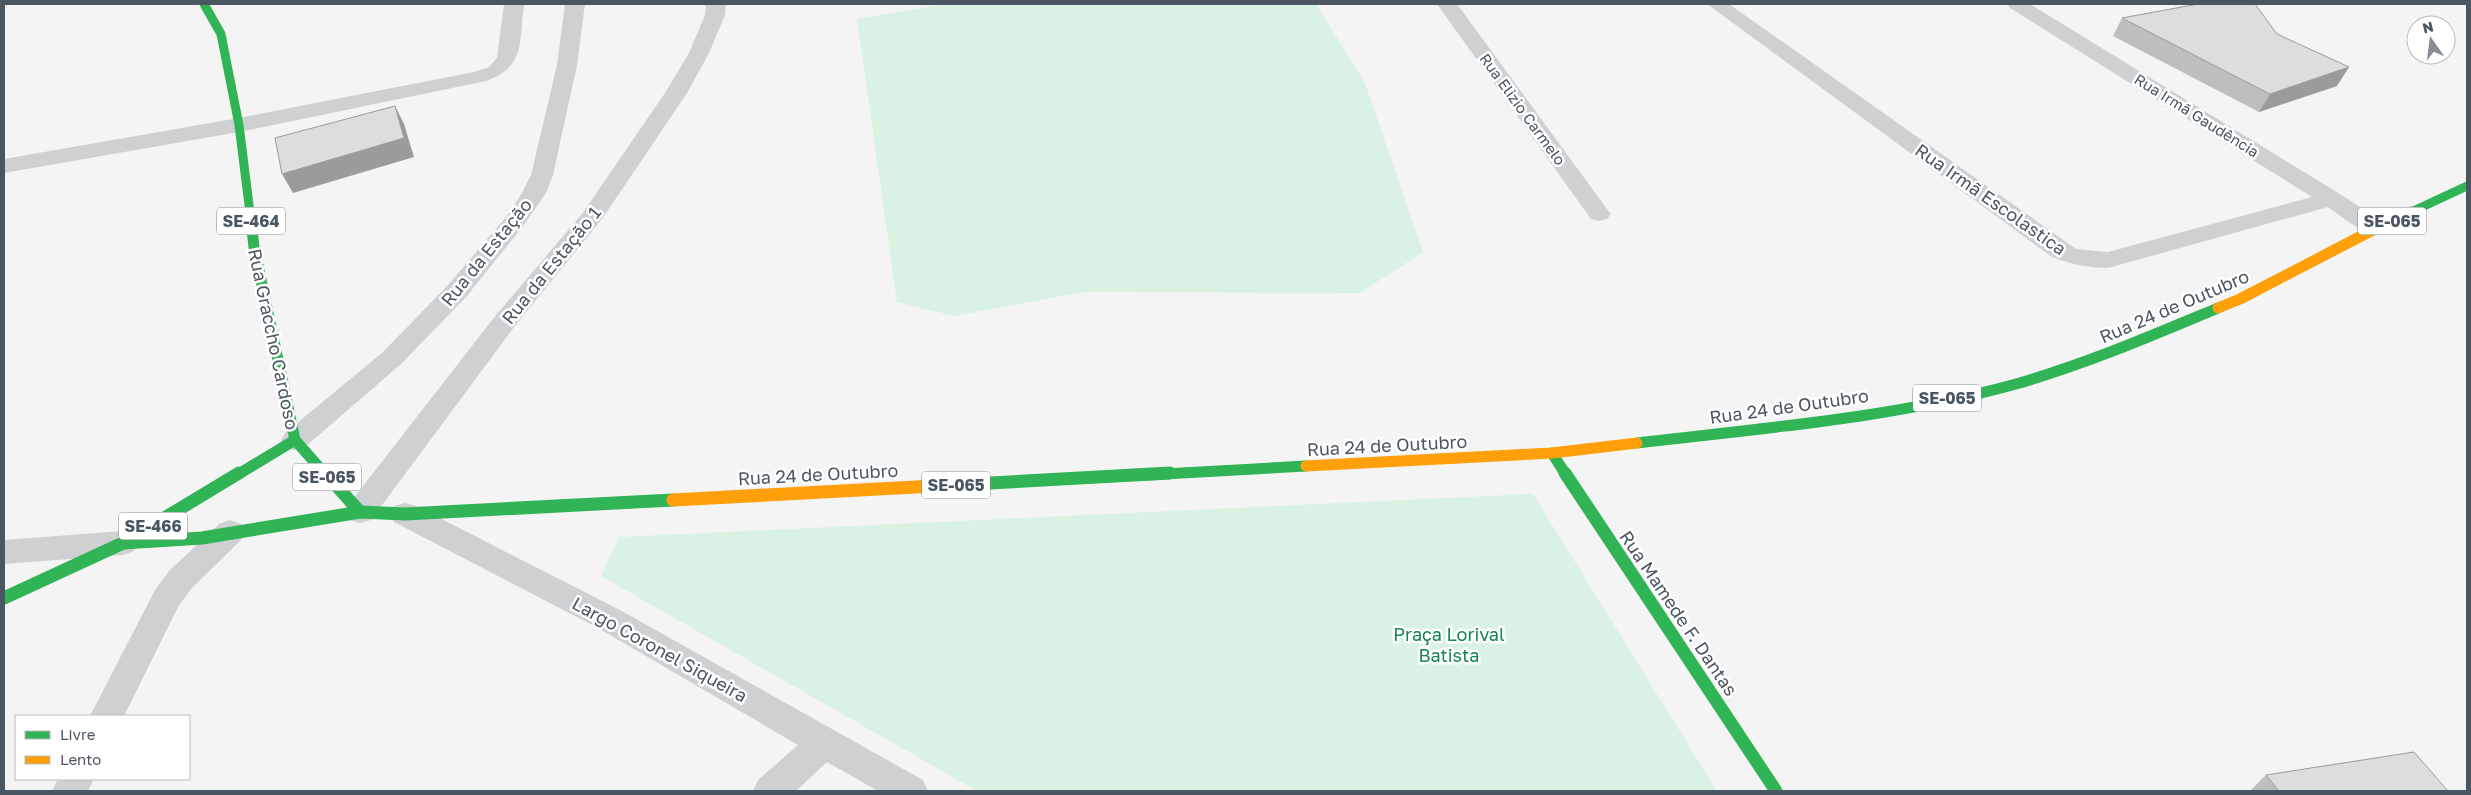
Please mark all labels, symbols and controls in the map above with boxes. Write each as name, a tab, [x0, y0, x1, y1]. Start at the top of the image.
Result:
north arrow	[2406, 15, 2456, 65]
text: N	[2421, 17, 2435, 36]
street label: Rua Elizio Carmelo	[1476, 50, 1570, 168]
street label: Rua Irmã Gaudência	[2132, 69, 2262, 161]
street label: Rua Irmã Escolastica	[1911, 139, 2071, 259]
street label: Rua da Estação	[436, 194, 536, 310]
street label: Rua da Estação 1	[497, 201, 605, 328]
road number: SE-464	[217, 208, 285, 235]
road number: SE-065	[2358, 208, 2426, 235]
street label: Rua Graccho Cardoso	[244, 246, 304, 432]
street label: Rua 24 de Outubro	[2096, 265, 2252, 347]
street label: Rua 24 de Outubro	[1708, 384, 1870, 428]
road number: SE-065	[1913, 384, 1981, 412]
street label: Rua 24 de Outubro	[1306, 430, 1468, 460]
street label: Rua 24 de Outubro	[737, 459, 899, 489]
road number: SE-065	[293, 464, 361, 491]
road number: SE-065	[922, 472, 990, 498]
road number: SE-466	[119, 512, 187, 540]
street label: Rua Mamede F. Dantas	[1615, 526, 1743, 700]
street label: Largo Coronel Siqueira	[569, 592, 751, 706]
park label: Praça Lorival Batista	[1393, 623, 1505, 666]
legend	[15, 715, 190, 780]
text: Livre	[60, 725, 96, 743]
text: Lento	[60, 750, 101, 768]

